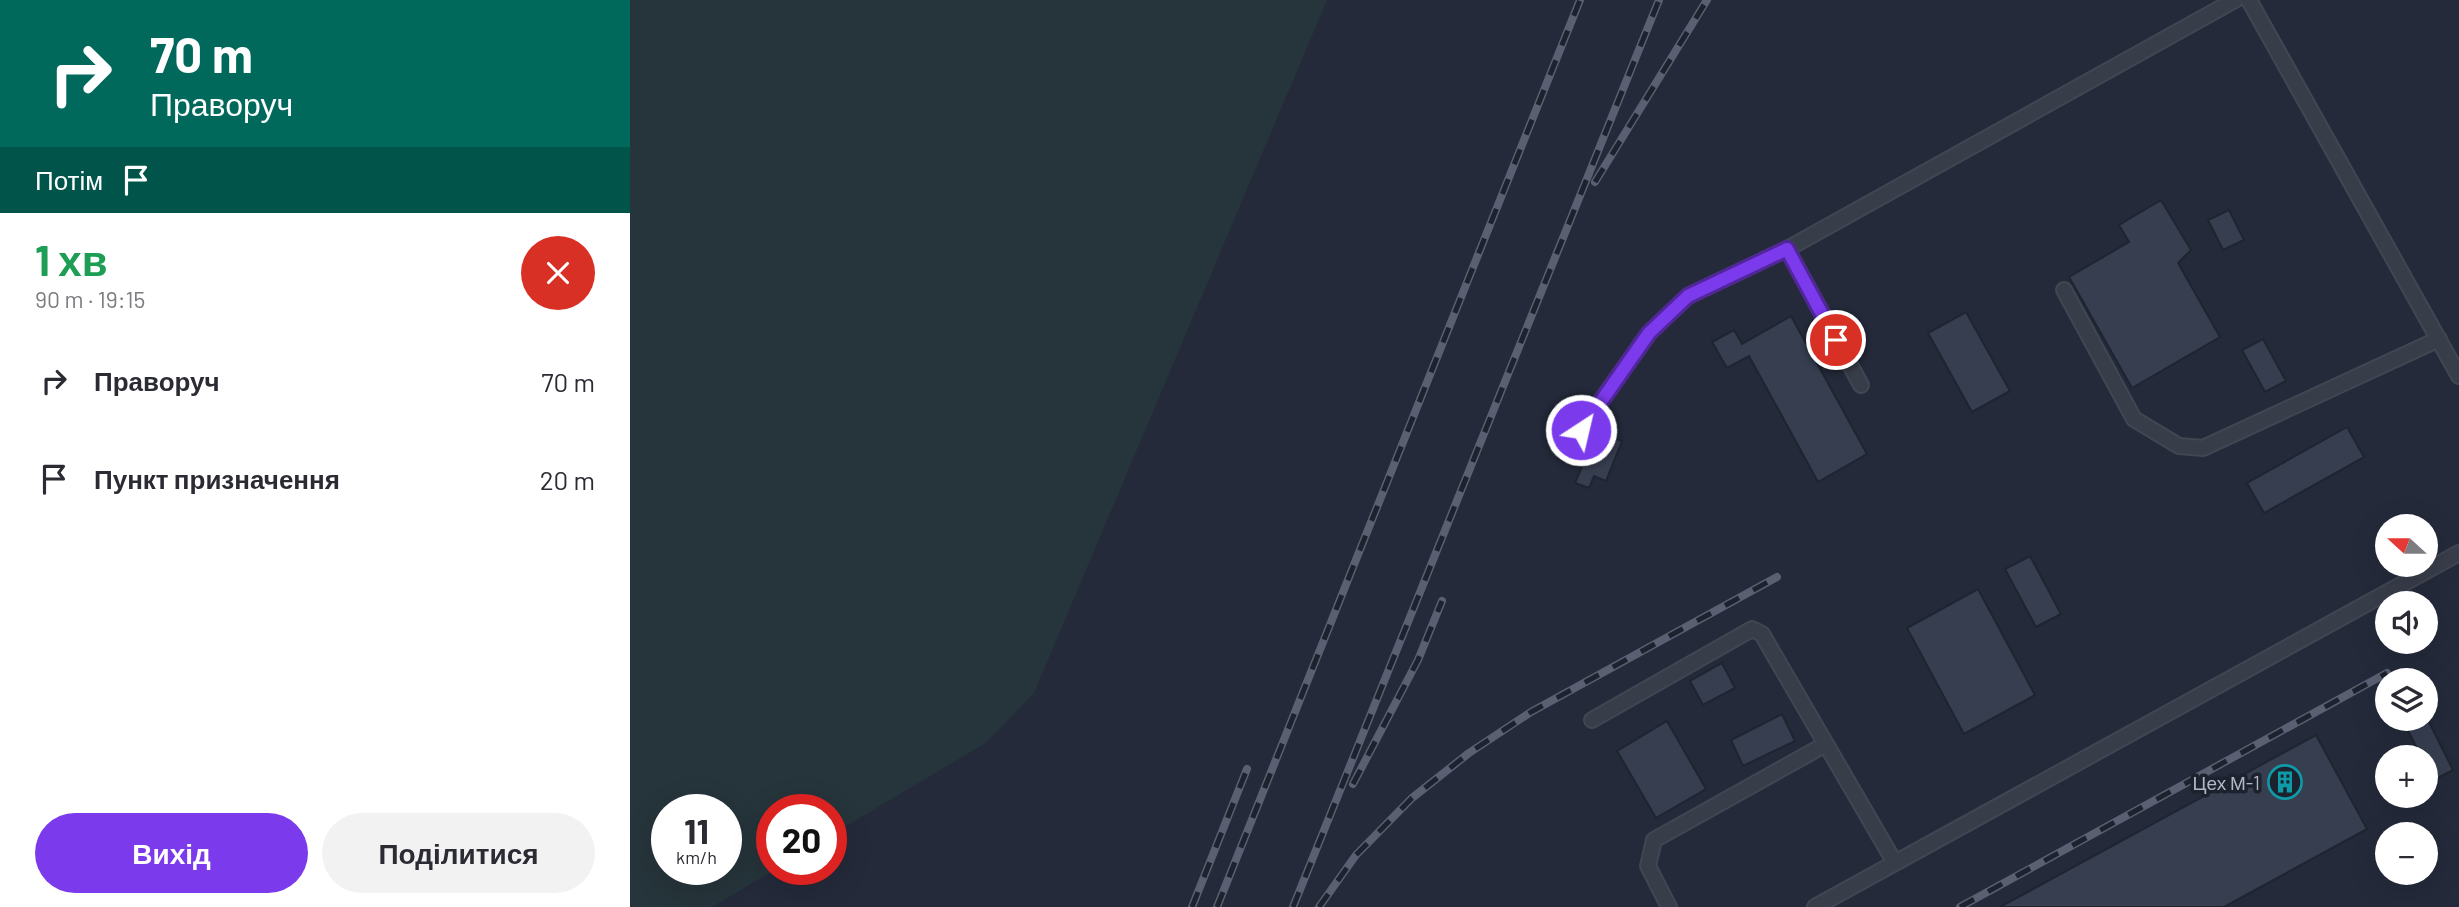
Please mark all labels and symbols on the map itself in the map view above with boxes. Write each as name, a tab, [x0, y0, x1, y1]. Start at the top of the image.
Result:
pin	[1806, 310, 1866, 370]
position arrow	[1544, 393, 1618, 467]
north arrow	[2375, 514, 2438, 578]
building icon: Цех М-1	[2266, 763, 2304, 801]
place label: Цех М-1	[2193, 771, 2260, 794]
speed limit sign: 20	[756, 794, 847, 885]

